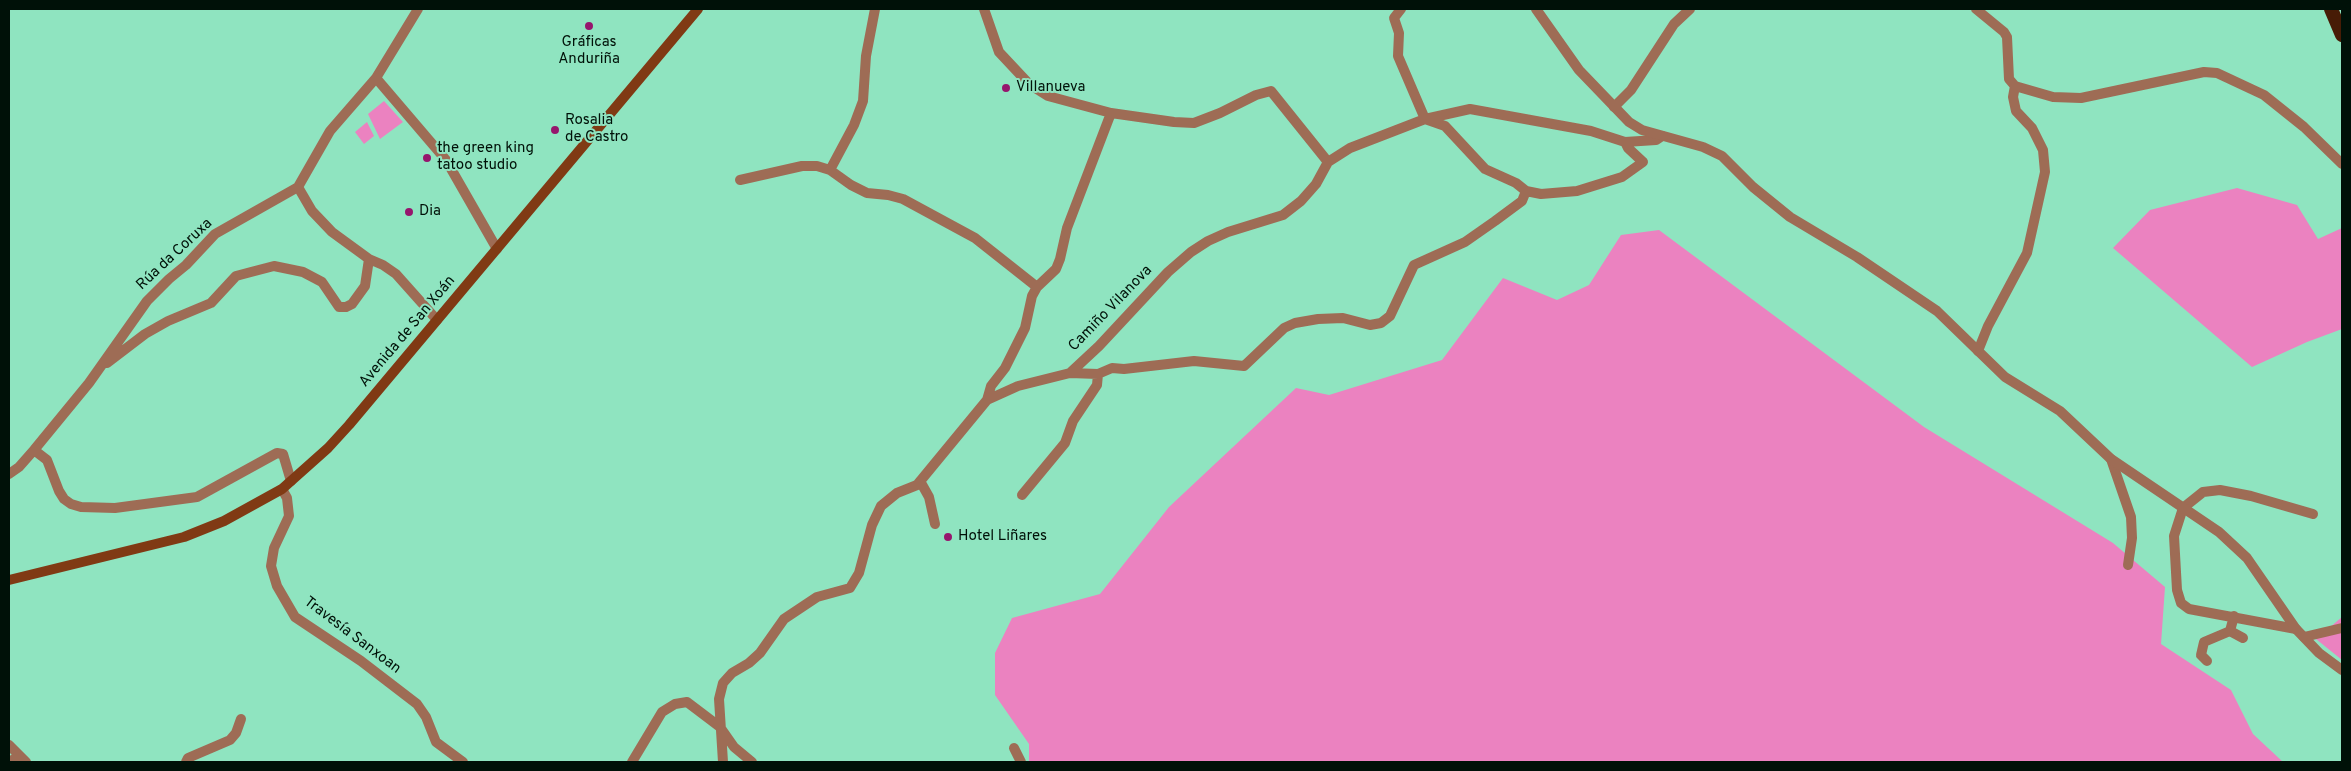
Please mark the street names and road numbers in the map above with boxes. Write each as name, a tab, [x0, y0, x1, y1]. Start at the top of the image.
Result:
street label: Rúa da Coruxa	[133, 215, 217, 295]
street label: Camiño Vilanova	[1065, 262, 1157, 356]
street label: Avenida de San Xoán	[356, 273, 460, 391]
street label: Travesía Sanxoan	[300, 594, 404, 678]

